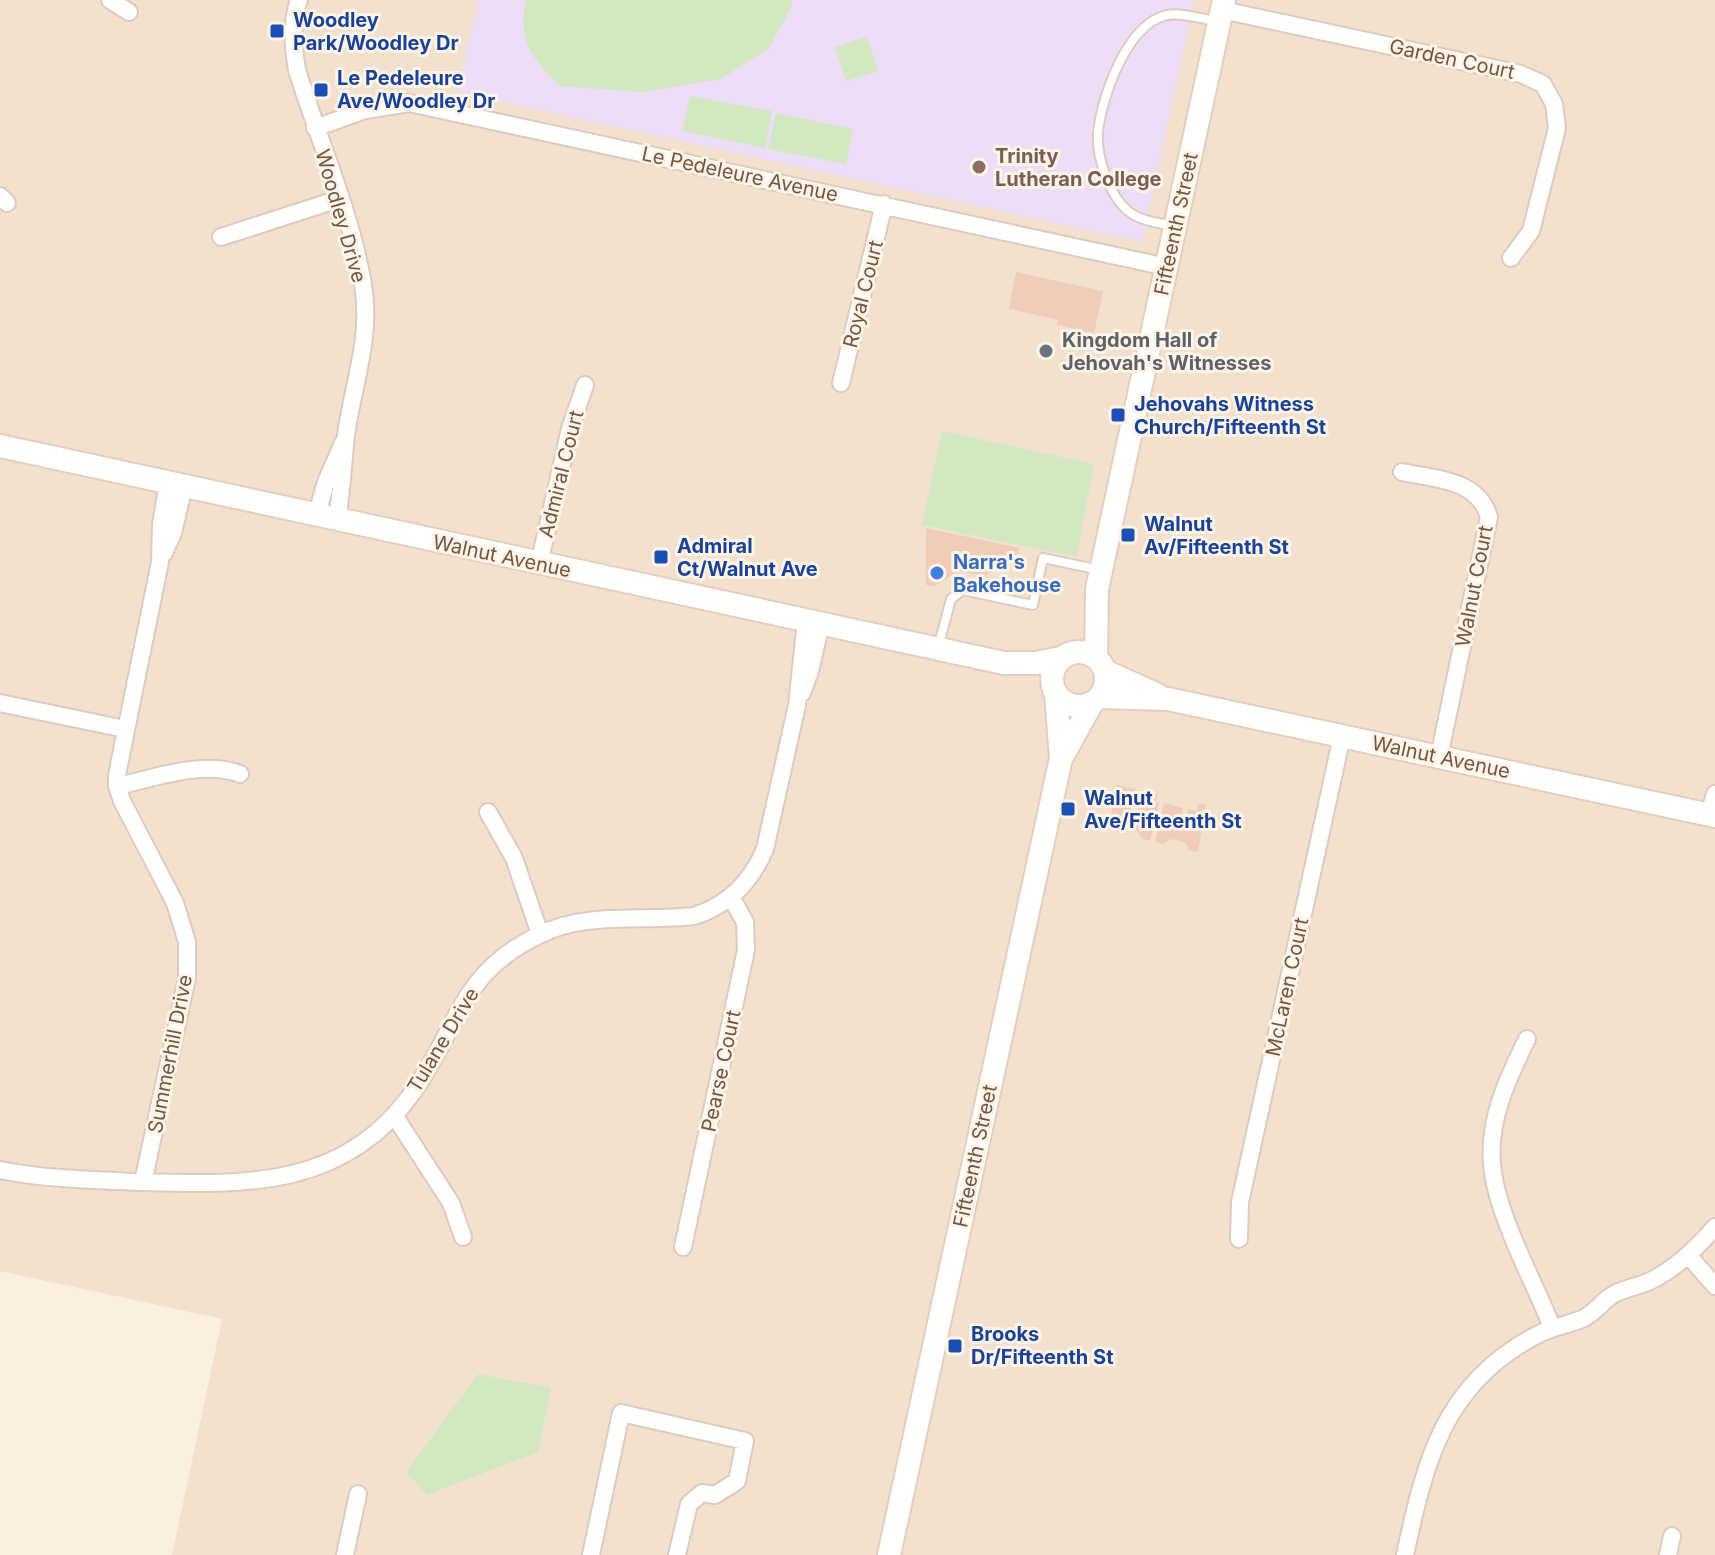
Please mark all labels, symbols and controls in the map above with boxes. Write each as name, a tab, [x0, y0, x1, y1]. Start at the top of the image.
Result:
place label: Woodley Park/Woodley Dr	[293, 8, 459, 55]
marker: Woodley Park/Woodley Dr	[268, 22, 286, 40]
street label: Garden Court	[1387, 34, 1517, 84]
place label: Le Pedeleure Ave/Woodley Dr	[337, 66, 495, 113]
marker: Le Pedeleure Ave/Woodley Dr	[312, 81, 330, 99]
street label: Le Pedeleure Avenue	[640, 141, 840, 207]
place label: Trinity Lutheran College	[995, 144, 1162, 191]
street label: Woodley Drive	[311, 147, 371, 285]
street label: Fifteenth Street	[1149, 150, 1203, 298]
marker: Trinity Lutheran College	[970, 158, 988, 176]
street label: Royal Court	[838, 237, 888, 350]
place label: Kingdom Hall of Jehovah's Witnesses	[1062, 328, 1271, 375]
marker: Kingdom Hall of Jehovah's Witnesses	[1037, 342, 1055, 360]
place label: Jehovahs Witness Church/Fifteenth St	[1134, 392, 1326, 439]
marker: Jehovahs Witness Church/Fifteenth St	[1109, 406, 1127, 424]
street label: Admiral Court	[534, 407, 589, 540]
place label: Walnut Av/Fifteenth St	[1144, 512, 1289, 559]
street label: Walnut Court	[1450, 523, 1498, 649]
marker: Walnut Av/Fifteenth St	[1119, 526, 1137, 544]
street label: Walnut Avenue	[431, 530, 573, 582]
place label: Admiral Ct/Walnut Ave	[677, 534, 818, 581]
marker: Admiral Ct/Walnut Ave	[652, 548, 670, 566]
place label: Narra's Bakehouse	[953, 550, 1061, 597]
marker: Narra's Bakehouse	[928, 564, 946, 582]
street label: Walnut Avenue	[1370, 731, 1512, 783]
place label: Walnut Ave/Fifteenth St	[1084, 786, 1242, 833]
marker: Walnut Ave/Fifteenth St	[1059, 800, 1077, 818]
street label: McLaren Court	[1261, 915, 1314, 1059]
street label: Summerhill Drive	[143, 973, 197, 1135]
street label: Tulane Drive	[402, 983, 484, 1097]
street label: Pearse Court	[696, 1007, 746, 1134]
street label: Fifteenth Street	[948, 1082, 1002, 1230]
place label: Brooks Dr/Fifteenth St	[971, 1322, 1113, 1369]
marker: Brooks Dr/Fifteenth St	[946, 1337, 964, 1355]

